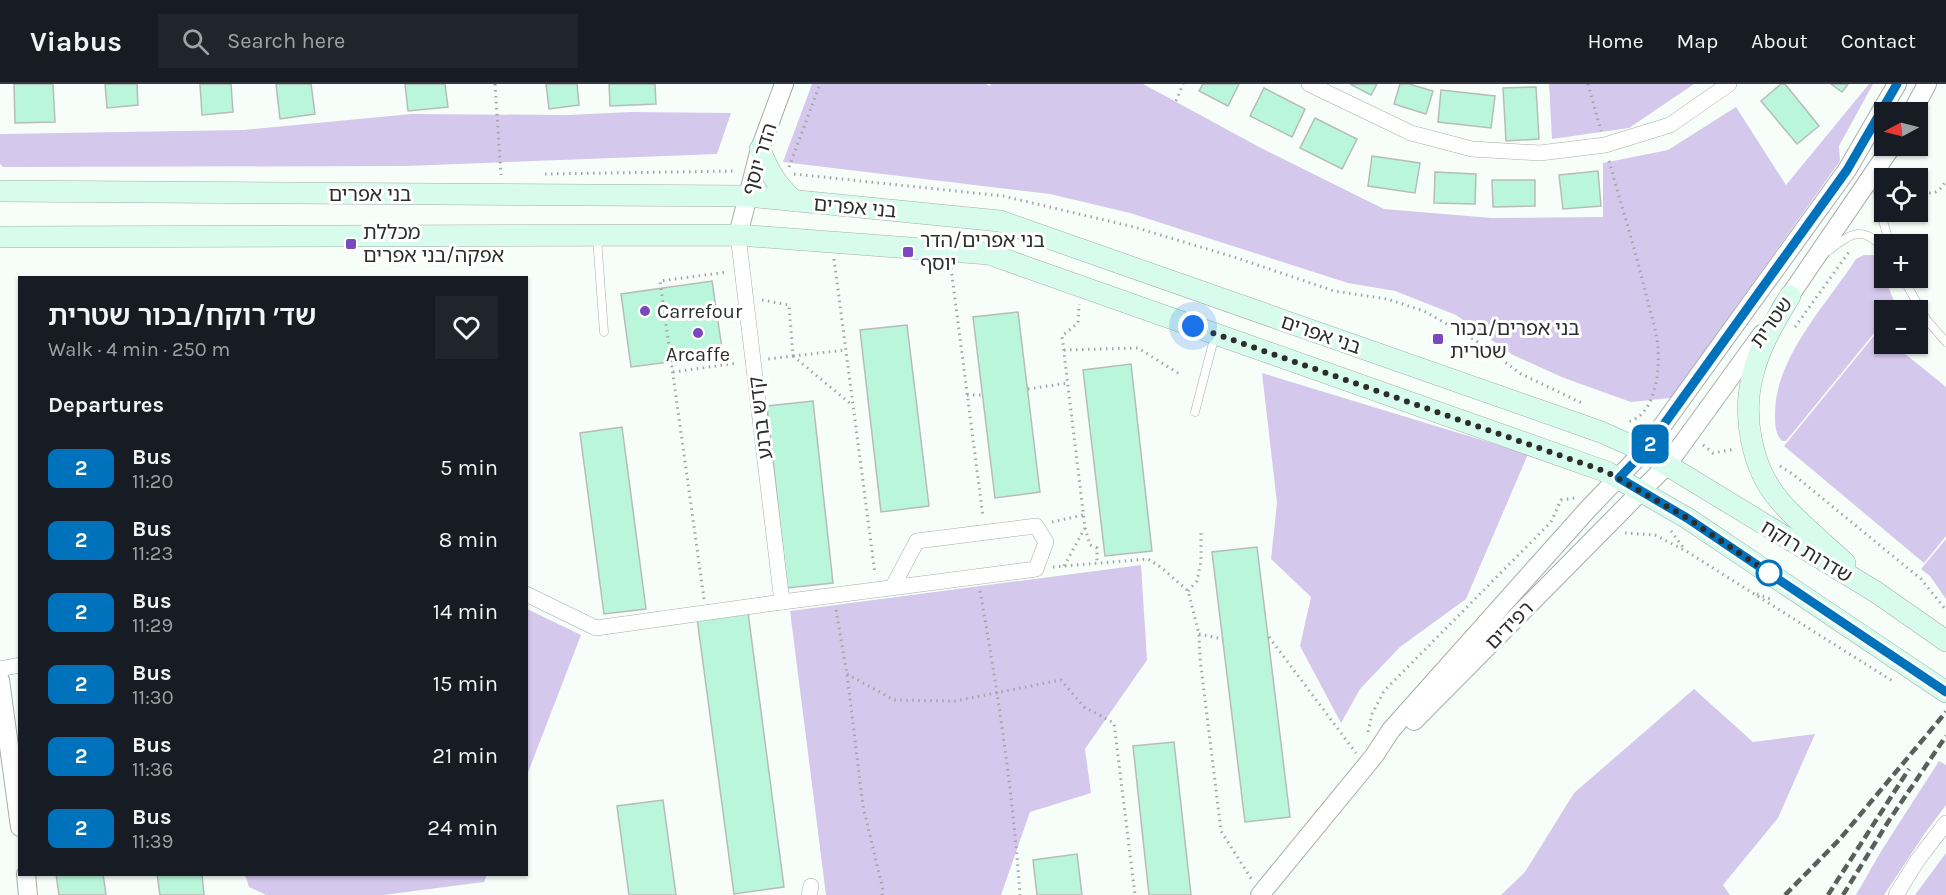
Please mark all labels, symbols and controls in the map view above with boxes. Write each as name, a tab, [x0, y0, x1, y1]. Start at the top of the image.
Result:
search box	[158, 14, 578, 68]
text: Viabus	[30, 25, 122, 58]
icon: search	[179, 25, 212, 58]
text: Search here	[227, 28, 345, 54]
text: Home	[1588, 29, 1644, 53]
text: Map	[1677, 29, 1718, 53]
text: About	[1751, 29, 1808, 53]
text: Contact	[1841, 29, 1916, 53]
north arrow	[1874, 102, 1928, 156]
map controls	[1874, 102, 1928, 354]
street label: הדר יוסף	[738, 120, 781, 198]
button: locate	[1874, 168, 1928, 222]
street label: בני אפרים	[328, 183, 412, 206]
street label: בני אפרים	[813, 192, 897, 223]
place label: מכללת אפקה/בני אפרים	[363, 221, 504, 267]
place label: בני אפרים/הדר יוסף	[920, 229, 1045, 275]
button: +	[1874, 234, 1928, 288]
marker: מכללת אפקה/בני אפרים	[344, 237, 358, 251]
marker: בני אפרים/הדר יוסף	[901, 245, 915, 259]
street label: שטרית	[1745, 293, 1797, 352]
button: heart	[435, 296, 498, 359]
text: שד׳ רוקח/בכור שטרית	[48, 299, 316, 332]
place label: Carrefour	[657, 300, 743, 323]
button: −	[1874, 300, 1928, 354]
marker: Carrefour	[638, 304, 652, 318]
street label: בני אפרים	[1278, 310, 1364, 359]
your location	[1178, 311, 1208, 341]
place label: בני אפרים/בכור שטרית	[1450, 317, 1580, 363]
marker: Arcaffe	[691, 326, 705, 340]
marker: בני אפרים/בכור שטרית	[1431, 332, 1445, 346]
text: Walk · 4 min · 250 m	[48, 338, 230, 361]
place label: Arcaffe	[666, 343, 730, 366]
street label: קדש ברנע	[744, 375, 777, 461]
text: Departures	[48, 392, 164, 418]
line badge: 2	[1630, 424, 1670, 464]
text: 2	[1644, 432, 1656, 456]
text: Bus	[132, 444, 172, 470]
text: 5 min	[440, 455, 498, 481]
text: 2	[75, 456, 87, 480]
text: 11:20	[132, 470, 173, 493]
street label: שדרות רוקח	[1757, 515, 1856, 588]
text: Bus	[132, 516, 172, 542]
text: 8 min	[439, 527, 498, 553]
text: 2	[75, 528, 87, 552]
text: 11:23	[132, 542, 173, 565]
unlabelled marker	[1756, 560, 1782, 586]
text: Bus	[132, 588, 172, 614]
street label: רפידים	[1481, 597, 1538, 654]
text: 14 min	[433, 599, 498, 625]
text: 2	[75, 600, 87, 624]
text: 11:29	[132, 614, 173, 637]
text: Bus	[132, 660, 172, 686]
text: 15 min	[433, 671, 498, 697]
text: 2	[75, 672, 87, 696]
text: 11:30	[132, 686, 174, 709]
text: Bus	[132, 732, 172, 758]
text: 21 min	[432, 743, 498, 769]
text: 2	[75, 744, 87, 768]
text: 11:36	[132, 758, 173, 781]
text: Bus	[132, 804, 172, 830]
text: 24 min	[427, 815, 498, 841]
text: 2	[75, 816, 87, 840]
text: 11:39	[132, 830, 173, 853]

